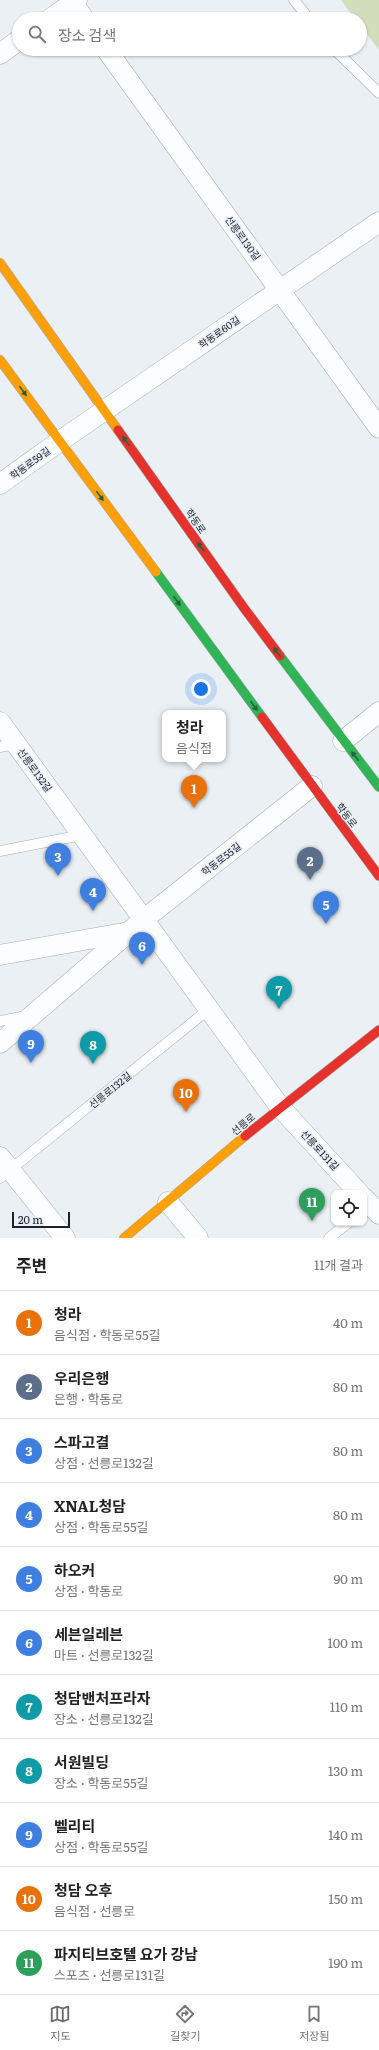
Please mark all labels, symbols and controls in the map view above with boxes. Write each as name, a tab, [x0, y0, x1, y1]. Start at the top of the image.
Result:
search box	[12, 12, 367, 56]
icon: search	[26, 23, 48, 45]
text: 장소 검색	[58, 23, 116, 46]
street label: 선릉로130길	[222, 212, 265, 263]
street label: 학동로60길	[195, 312, 243, 351]
one-way arrow	[19, 386, 27, 397]
one-way arrow	[122, 435, 130, 446]
street label: 학동로59길	[6, 443, 53, 483]
one-way arrow	[96, 491, 104, 502]
street label: 학동로	[182, 505, 210, 536]
one-way arrow	[197, 542, 205, 552]
one-way arrow	[173, 596, 181, 606]
one-way arrow	[273, 647, 281, 658]
your location	[191, 679, 211, 699]
one-way arrow	[249, 701, 257, 711]
popup	[162, 710, 226, 762]
text: 청라	[176, 715, 204, 738]
text: 음식점	[176, 738, 212, 757]
street label: 선릉로132길	[14, 745, 56, 795]
one-way arrow	[350, 751, 359, 762]
pin: 1	[181, 775, 207, 808]
street label: 학동로	[333, 799, 362, 830]
street label: 학동로55길	[198, 838, 244, 879]
pin: 3	[45, 843, 71, 876]
pin: 2	[297, 847, 323, 880]
pin: 4	[80, 878, 106, 911]
pin: 5	[313, 891, 339, 924]
pin: 6	[129, 932, 155, 965]
pin: 7	[266, 976, 292, 1009]
pin: 9	[18, 1030, 44, 1063]
pin: 8	[80, 1031, 106, 1064]
street label: 선릉로132길	[85, 1068, 134, 1112]
pin: 10	[173, 1079, 199, 1112]
street label: 선릉로	[227, 1109, 258, 1138]
street label: 선릉로131길	[298, 1126, 343, 1173]
pin: 11	[299, 1188, 325, 1221]
map controls	[331, 1190, 367, 1226]
button: locate	[331, 1190, 367, 1226]
scale bar	[12, 1210, 70, 1229]
text: 20 m	[18, 1211, 43, 1227]
text: 주변	[16, 1252, 47, 1277]
text: 11개 결과	[314, 1255, 363, 1274]
text: 청라	[54, 1302, 82, 1325]
text: 1	[26, 1313, 32, 1332]
text: 40 m	[333, 1313, 363, 1332]
text: 음식점 · 학동로55길	[54, 1325, 160, 1344]
text: 우리은행	[54, 1366, 109, 1389]
text: 2	[26, 1377, 32, 1396]
text: 80 m	[333, 1377, 363, 1396]
text: 은행 · 학동로	[54, 1389, 123, 1408]
text: 스파고결	[54, 1430, 109, 1453]
text: 3	[25, 1441, 33, 1460]
text: 80 m	[333, 1441, 363, 1460]
text: 상점 · 선릉로132길	[54, 1453, 154, 1472]
text: XNAL청담	[54, 1494, 126, 1517]
text: 4	[25, 1505, 33, 1524]
text: 80 m	[333, 1505, 363, 1524]
text: 상점 · 학동로55길	[54, 1517, 149, 1536]
text: 하오커	[54, 1558, 95, 1581]
text: 5	[25, 1569, 33, 1588]
text: 90 m	[333, 1569, 363, 1588]
text: 상점 · 학동로	[54, 1581, 123, 1600]
text: 세븐일레븐	[54, 1622, 123, 1645]
text: 6	[25, 1633, 33, 1652]
text: 100 m	[327, 1633, 363, 1652]
text: 마트 · 선릉로132길	[54, 1645, 154, 1664]
text: 청담밴처프라자	[54, 1686, 151, 1709]
text: 7	[25, 1697, 33, 1716]
text: 110 m	[330, 1697, 363, 1716]
text: 장소 · 선릉로132길	[54, 1709, 154, 1728]
text: 서원빌딩	[54, 1750, 109, 1773]
text: 8	[25, 1761, 33, 1780]
text: 130 m	[328, 1761, 363, 1780]
text: 장소 · 학동로55길	[54, 1773, 149, 1792]
text: 벨리티	[54, 1814, 95, 1837]
text: 9	[25, 1825, 33, 1844]
text: 140 m	[328, 1825, 363, 1844]
text: 상점 · 학동로55길	[54, 1837, 149, 1856]
text: 청담 오후	[54, 1878, 112, 1901]
text: 10	[22, 1889, 36, 1908]
text: 150 m	[328, 1889, 363, 1908]
text: 음식점 · 선릉로	[54, 1901, 135, 1920]
text: 파지티브호텔 요가 강남	[54, 1942, 198, 1965]
text: 11	[24, 1953, 34, 1972]
text: 190 m	[328, 1953, 363, 1972]
text: 스포츠 · 선릉로131길	[54, 1965, 165, 1984]
tab: 지도	[49, 2003, 71, 2043]
tab: 길찾기	[170, 2003, 201, 2043]
tab: 저장됨	[299, 2003, 330, 2043]

